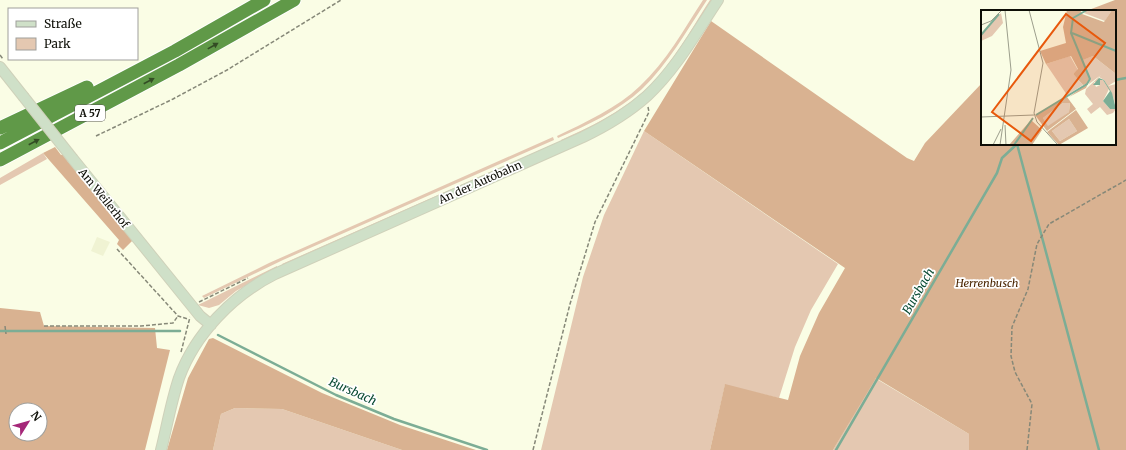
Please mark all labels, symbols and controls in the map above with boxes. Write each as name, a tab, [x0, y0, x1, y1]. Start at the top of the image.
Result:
legend	[8, 8, 138, 60]
inset map	[981, 10, 1116, 145]
text: Straße	[44, 16, 82, 31]
text: Park	[44, 36, 71, 51]
one-way arrow	[207, 43, 219, 50]
one-way arrow	[143, 78, 155, 85]
road number: A 57	[75, 105, 105, 121]
one-way arrow	[29, 139, 40, 145]
street label: An der Autobahn	[435, 157, 524, 207]
street label: Am Weilerhof	[75, 165, 133, 231]
water label: Bursbach	[899, 265, 937, 317]
park label: Herrenbusch	[954, 276, 1019, 290]
water label: Bursbach	[327, 374, 379, 408]
north arrow	[8, 402, 48, 442]
text: N	[28, 408, 44, 424]

